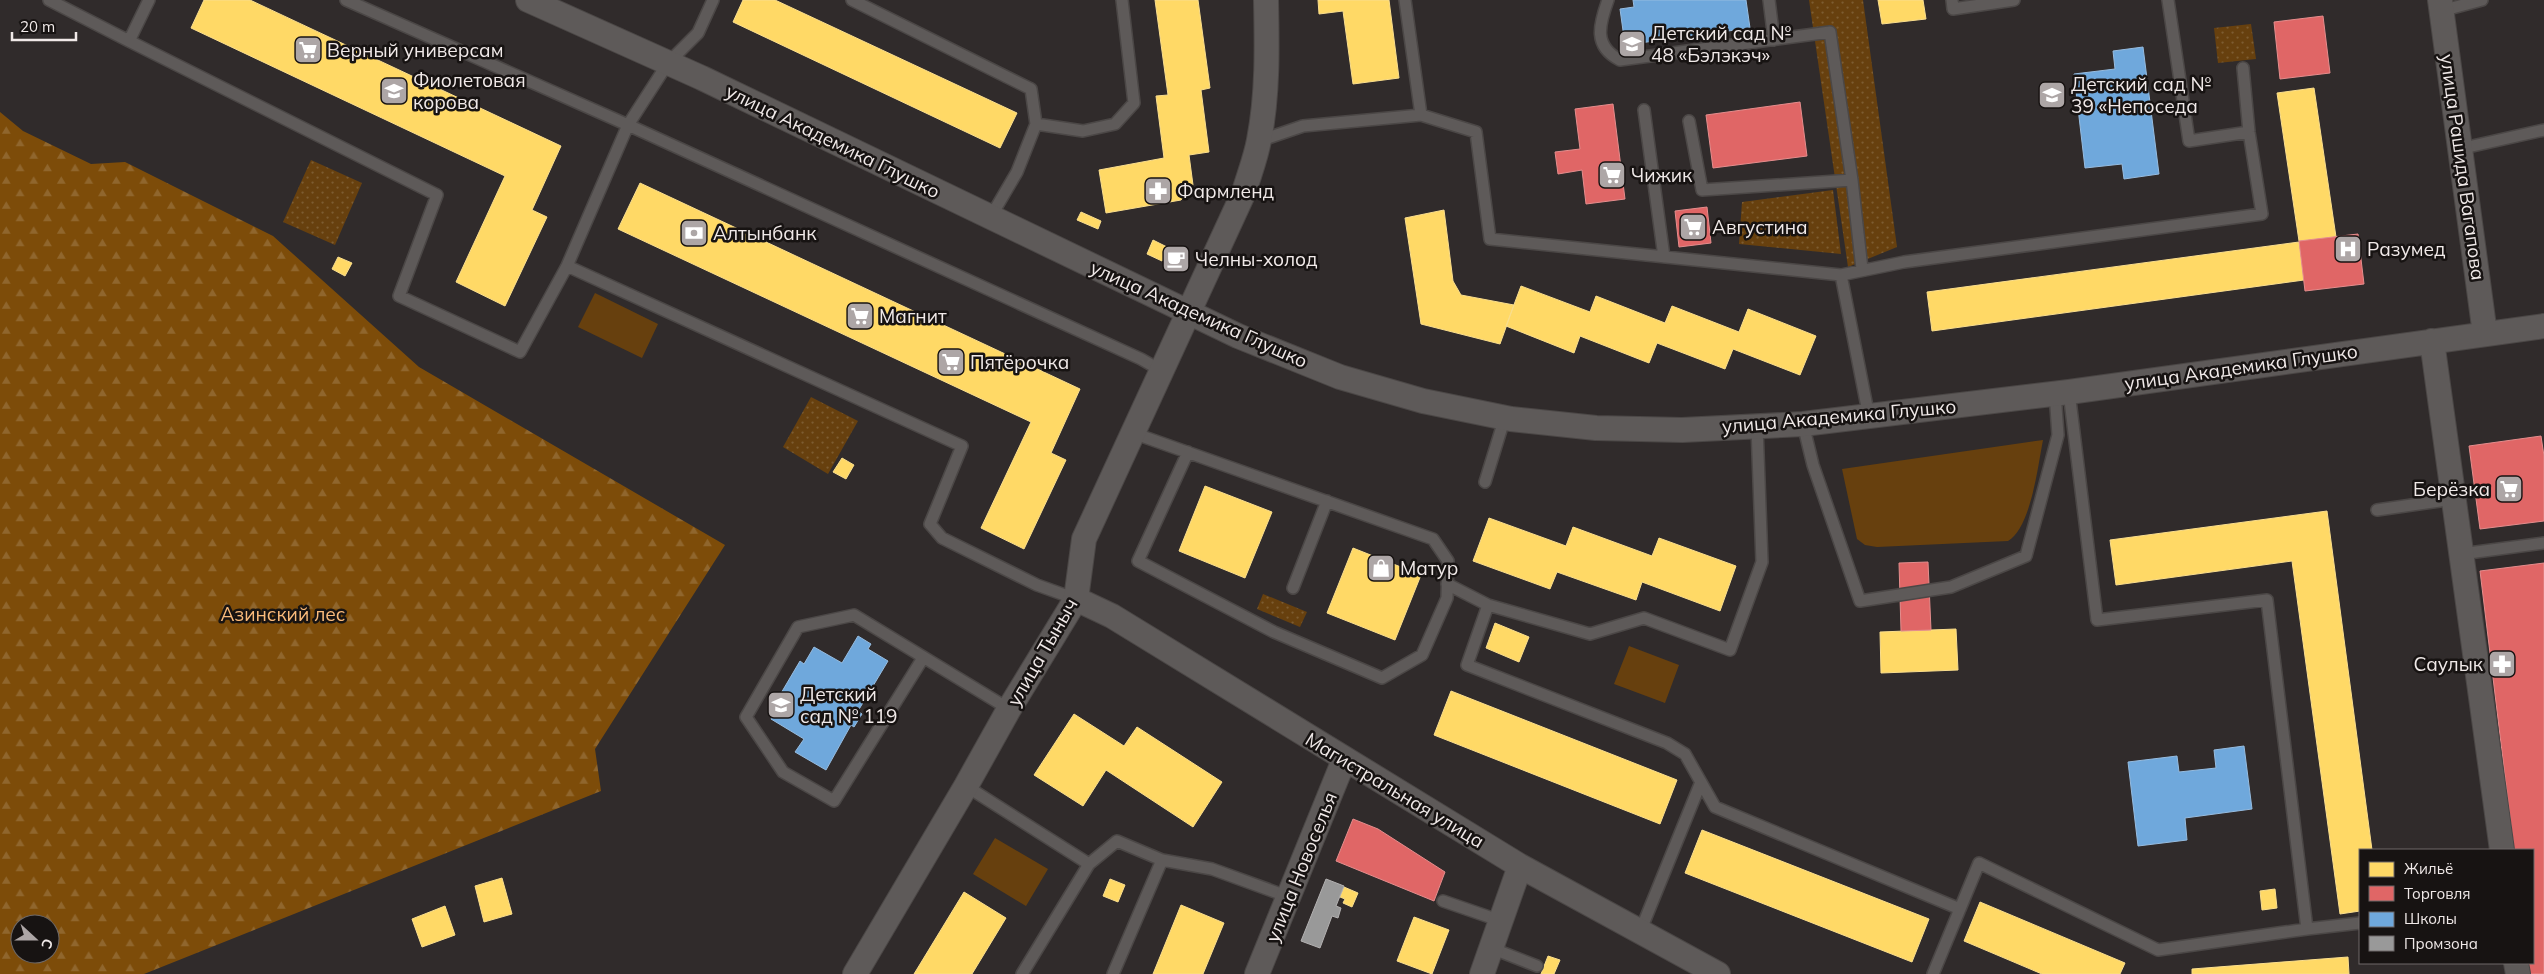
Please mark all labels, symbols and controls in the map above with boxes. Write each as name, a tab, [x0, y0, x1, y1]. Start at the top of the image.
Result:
scale bar	[12, 10, 76, 42]
text: 20 m	[20, 17, 55, 36]
place label: Детский сад № 48 «Бэлэкэч»	[1651, 21, 1791, 67]
school or university icon: Детский сад № 48 «Бэлэкэч»	[1617, 29, 1647, 59]
supermarket icon: Верный универсам	[293, 35, 323, 65]
place label: Верный универсам	[327, 38, 503, 62]
street label: улица Рашида Вагапова	[2435, 52, 2491, 282]
place label: Фиолетовая корова	[413, 68, 526, 114]
place label: Детский сад № 39 «Непоседа	[2071, 72, 2211, 118]
school or university icon: Фиолетовая корова	[379, 76, 409, 106]
street label: улица Академика Глушко	[722, 79, 944, 203]
school or university icon: Детский сад № 39 «Непоседа	[2037, 80, 2067, 110]
supermarket icon: Чижик	[1597, 160, 1627, 190]
place label: Чижик	[1631, 163, 1693, 187]
pharmacy icon: Фармленд	[1143, 176, 1173, 206]
place label: Фармленд	[1177, 179, 1275, 203]
supermarket icon: Августина	[1678, 212, 1708, 242]
place label: Августина	[1712, 215, 1808, 239]
bank icon: Алтынбанк	[679, 218, 709, 248]
place label: Алтынбанк	[713, 221, 817, 245]
hospital icon: Разумед	[2333, 234, 2363, 264]
place label: Разумед	[2367, 237, 2446, 261]
cafe icon: Челны-холод	[1161, 244, 1191, 274]
place label: Челны-холод	[1195, 247, 1318, 271]
street label: улица Академика Глушко	[1087, 255, 1311, 373]
supermarket icon: Магнит	[845, 301, 875, 331]
place label: Магнит	[879, 304, 947, 328]
street label: улица Академика Глушко	[2123, 339, 2359, 395]
supermarket icon: Пятёрочка	[936, 347, 966, 377]
place label: Пятёрочка	[970, 350, 1069, 374]
street label: улица Академика Глушко	[1721, 394, 1957, 438]
supermarket icon: Берёзка	[2494, 474, 2524, 504]
place label: Берёзка	[2413, 477, 2490, 501]
shop icon: Матур	[1366, 553, 1396, 583]
place label: Матур	[1400, 556, 1458, 580]
street label: улица Тыныч	[1001, 594, 1083, 710]
park label: Азинский лес	[221, 602, 345, 626]
pharmacy icon: Саулык	[2487, 649, 2517, 679]
place label: Саулык	[2413, 652, 2484, 676]
place label: Детский сад № 119	[800, 682, 898, 728]
school or university icon: Детский сад № 119	[766, 690, 796, 720]
street label: Магистральная улица	[1301, 727, 1489, 853]
street label: улица Новоселья	[1260, 788, 1342, 946]
legend	[2359, 849, 2534, 964]
text: Жильё	[2404, 859, 2453, 878]
text: Торговля	[2404, 884, 2471, 903]
text: Школы	[2404, 909, 2457, 928]
north arrow	[10, 914, 60, 964]
text: Промзона	[2404, 934, 2478, 953]
text: С	[37, 936, 57, 951]

